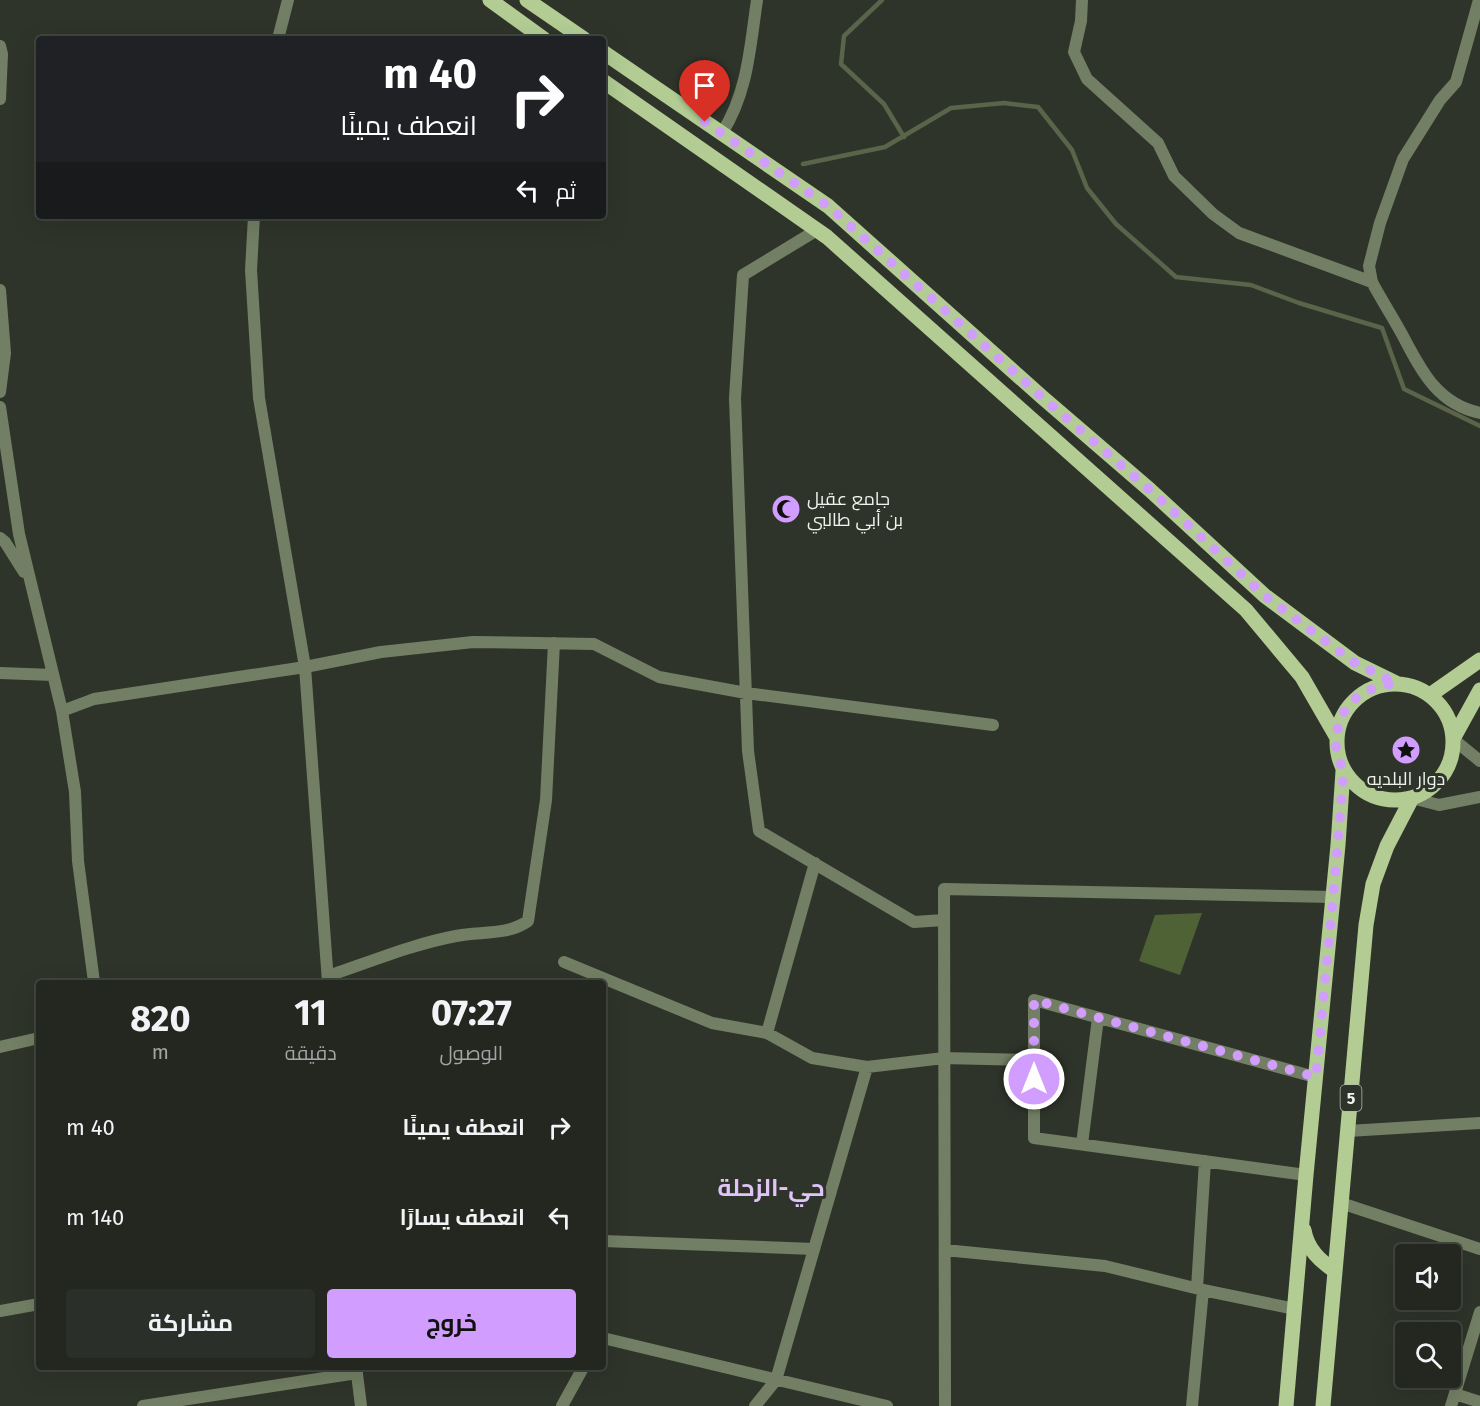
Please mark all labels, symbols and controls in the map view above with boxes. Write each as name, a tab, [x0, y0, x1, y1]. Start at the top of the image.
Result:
text: 40 m	[383, 49, 477, 99]
icon: right	[498, 60, 576, 138]
pin	[679, 60, 730, 122]
icon: arrive	[688, 69, 721, 102]
text: انعطف يمينًا	[340, 110, 477, 142]
icon: left	[511, 174, 544, 207]
text: ثم	[556, 178, 576, 205]
place label: جامع عقيل بن أبي طالبي	[807, 488, 903, 534]
mosque icon: جامع عقيل بن أبي طالبي	[770, 493, 802, 525]
place icon: دوار البلديه	[1390, 734, 1422, 766]
place label: دوار البلديه	[1367, 768, 1445, 790]
text: 11	[294, 991, 327, 1035]
text: 07:27	[431, 991, 512, 1035]
text: 820	[130, 997, 190, 1041]
text: m	[152, 1040, 169, 1064]
text: دقيقة	[285, 1041, 337, 1065]
text: الوصول	[439, 1041, 503, 1065]
position arrow	[1002, 1047, 1066, 1111]
road number: 5	[1340, 1085, 1362, 1111]
icon: right	[543, 1111, 576, 1144]
text: 40 m	[66, 1114, 115, 1141]
text: انعطف يمينًا	[403, 1114, 525, 1141]
district label: حي-الزحلة	[717, 1174, 825, 1207]
icon: left	[543, 1201, 576, 1234]
text: 140 m	[66, 1204, 124, 1231]
text: انعطف يسارًا	[400, 1204, 525, 1231]
map controls	[1395, 1244, 1461, 1388]
button: sound	[1395, 1244, 1461, 1310]
button: مشاركة	[66, 1289, 315, 1358]
button: خروج	[327, 1289, 576, 1358]
button: search	[1395, 1322, 1461, 1388]

